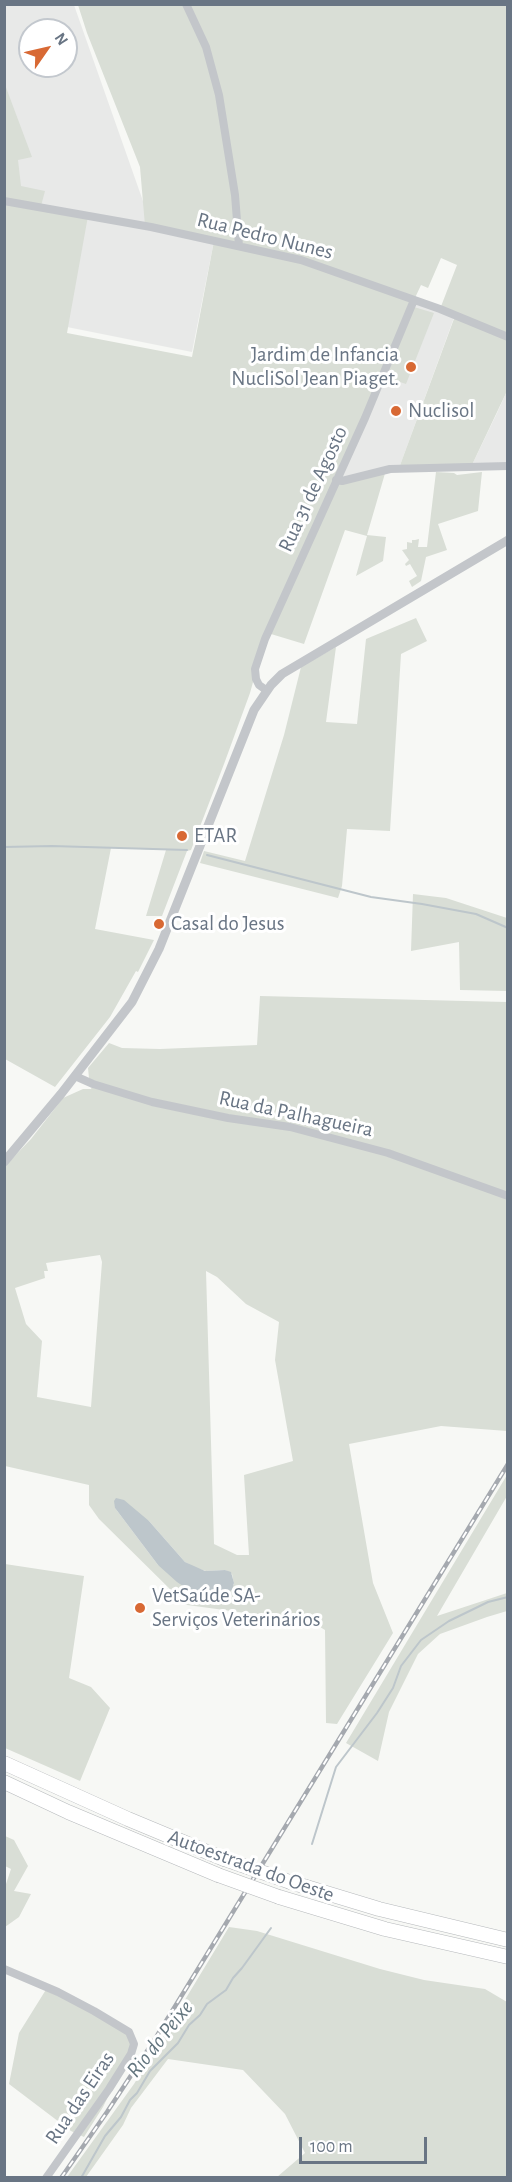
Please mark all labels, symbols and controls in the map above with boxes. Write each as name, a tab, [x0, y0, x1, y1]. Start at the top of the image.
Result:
north arrow	[18, 18, 78, 78]
text: N	[52, 30, 71, 48]
street label: Rua Pedro Nunes	[194, 207, 336, 265]
place label: Jardim de Infancia NucliSol Jean Piaget.	[231, 342, 399, 392]
marker: Jardim de Infancia NucliSol Jean Piaget.	[404, 360, 418, 374]
place label: Nuclisol	[408, 398, 474, 424]
marker: Nuclisol	[389, 404, 403, 418]
street label: Rua 31 de Agosto	[273, 422, 353, 556]
place label: ETAR	[194, 823, 237, 849]
marker: ETAR	[175, 829, 189, 843]
place label: Casal do Jesus	[171, 911, 284, 937]
marker: Casal do Jesus	[152, 917, 166, 931]
street label: Rua da Palhagueira	[217, 1085, 375, 1143]
place label: VetSaúde SA- Serviços Veterinários	[152, 1583, 321, 1633]
marker: VetSaúde SA- Serviços Veterinários	[133, 1601, 147, 1615]
street label: Autoestrada do Oeste	[164, 1824, 338, 1908]
water label: Rio do Peixe	[121, 1995, 199, 2083]
street label: Rua das Eiras	[40, 2047, 120, 2149]
scale bar	[302, 2125, 430, 2163]
text: 100 m	[310, 2138, 353, 2156]

